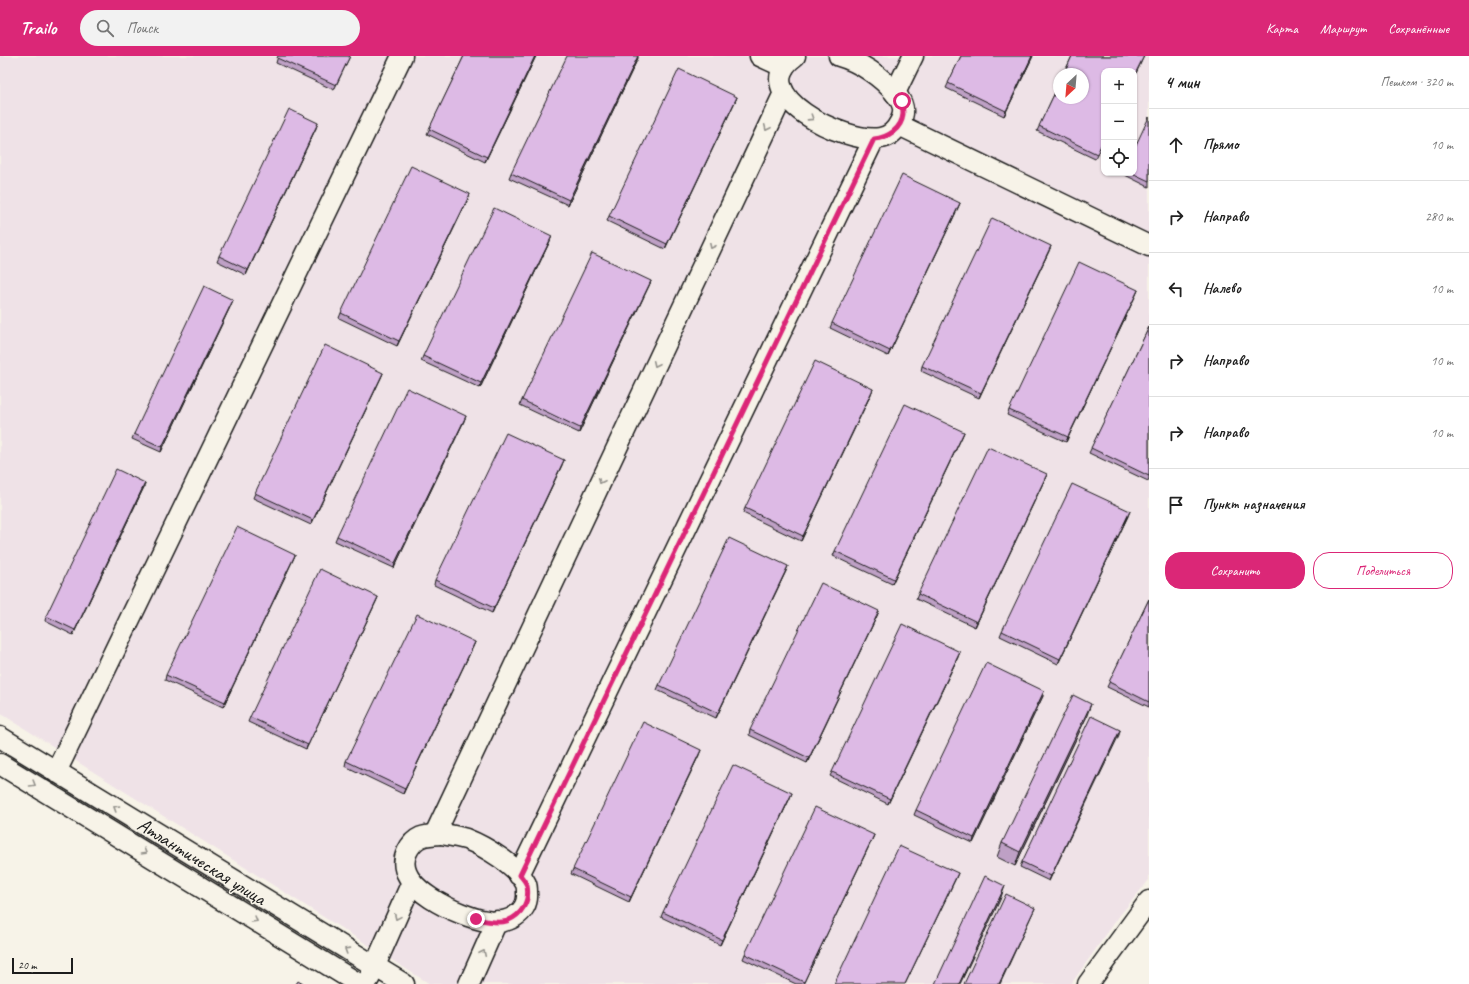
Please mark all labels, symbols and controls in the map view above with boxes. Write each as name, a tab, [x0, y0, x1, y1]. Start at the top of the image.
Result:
search box	[80, 10, 360, 46]
text: Trailo	[20, 16, 56, 40]
icon: search	[94, 17, 116, 39]
text: Поиск	[126, 19, 158, 38]
text: Карта	[1266, 20, 1298, 37]
text: Маршрут	[1320, 20, 1366, 37]
text: Сохранённые	[1388, 20, 1449, 37]
north arrow	[1053, 68, 1089, 104]
map controls	[1101, 68, 1137, 176]
button: +	[1101, 68, 1137, 104]
text: 4 мин	[1165, 72, 1200, 93]
text: Пешком · 320 m	[1380, 74, 1453, 90]
route start	[893, 92, 911, 110]
button: −	[1101, 104, 1137, 140]
one-way arrow	[807, 113, 814, 120]
one-way arrow	[764, 124, 772, 132]
icon: ahead	[1165, 134, 1187, 156]
text: Прямо	[1203, 135, 1239, 154]
text: 10 m	[1431, 137, 1453, 153]
button: locate	[1101, 140, 1137, 176]
icon: right	[1165, 206, 1187, 228]
text: Направо	[1203, 207, 1249, 226]
text: 280 m	[1425, 209, 1453, 225]
one-way arrow	[709, 242, 717, 249]
icon: left	[1165, 278, 1187, 300]
text: Налево	[1203, 279, 1241, 298]
text: 10 m	[1431, 281, 1453, 297]
icon: right	[1165, 350, 1187, 372]
text: Направо	[1203, 351, 1249, 370]
text: 10 m	[1431, 353, 1453, 369]
one-way arrow	[653, 359, 661, 367]
icon: right	[1165, 422, 1187, 444]
text: Направо	[1203, 423, 1249, 442]
text: 10 m	[1431, 425, 1453, 441]
one-way arrow	[598, 477, 606, 485]
icon: arrive	[1165, 494, 1187, 516]
text: Пункт назначения	[1203, 495, 1305, 514]
button: Сохранить	[1165, 552, 1305, 589]
button: Поделиться	[1313, 552, 1453, 589]
one-way arrow	[29, 780, 36, 787]
one-way arrow	[113, 806, 120, 813]
street label: Атлантическая улица	[133, 812, 272, 912]
one-way arrow	[140, 848, 147, 855]
route end	[467, 910, 485, 928]
one-way arrow	[393, 914, 401, 921]
one-way arrow	[251, 916, 258, 923]
one-way arrow	[344, 947, 351, 954]
one-way arrow	[478, 949, 486, 957]
scale bar	[12, 956, 73, 975]
text: 20 m	[18, 958, 37, 972]

